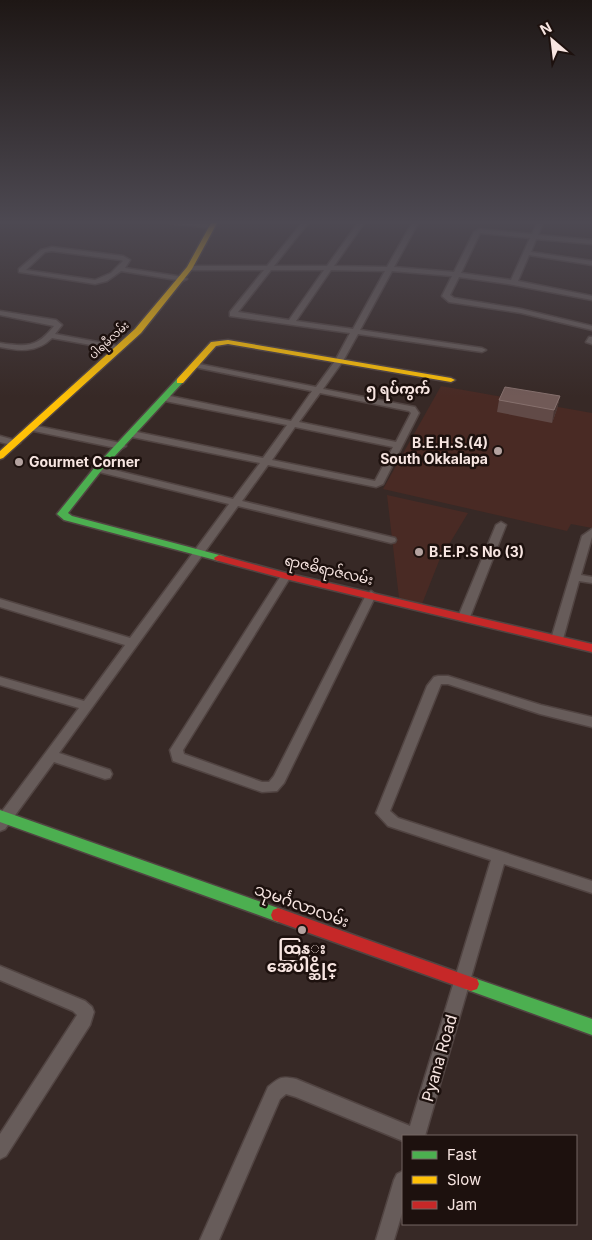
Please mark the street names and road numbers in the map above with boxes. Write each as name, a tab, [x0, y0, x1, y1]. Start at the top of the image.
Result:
street label: ပါရမီလမ်း	[86, 318, 133, 363]
street label: ရာဇဓိရာဇ်လမ်း	[282, 550, 375, 592]
street label: သုမင်္ဂလာလမ်း	[250, 878, 352, 936]
street label: Pyana Road	[417, 1012, 461, 1104]

